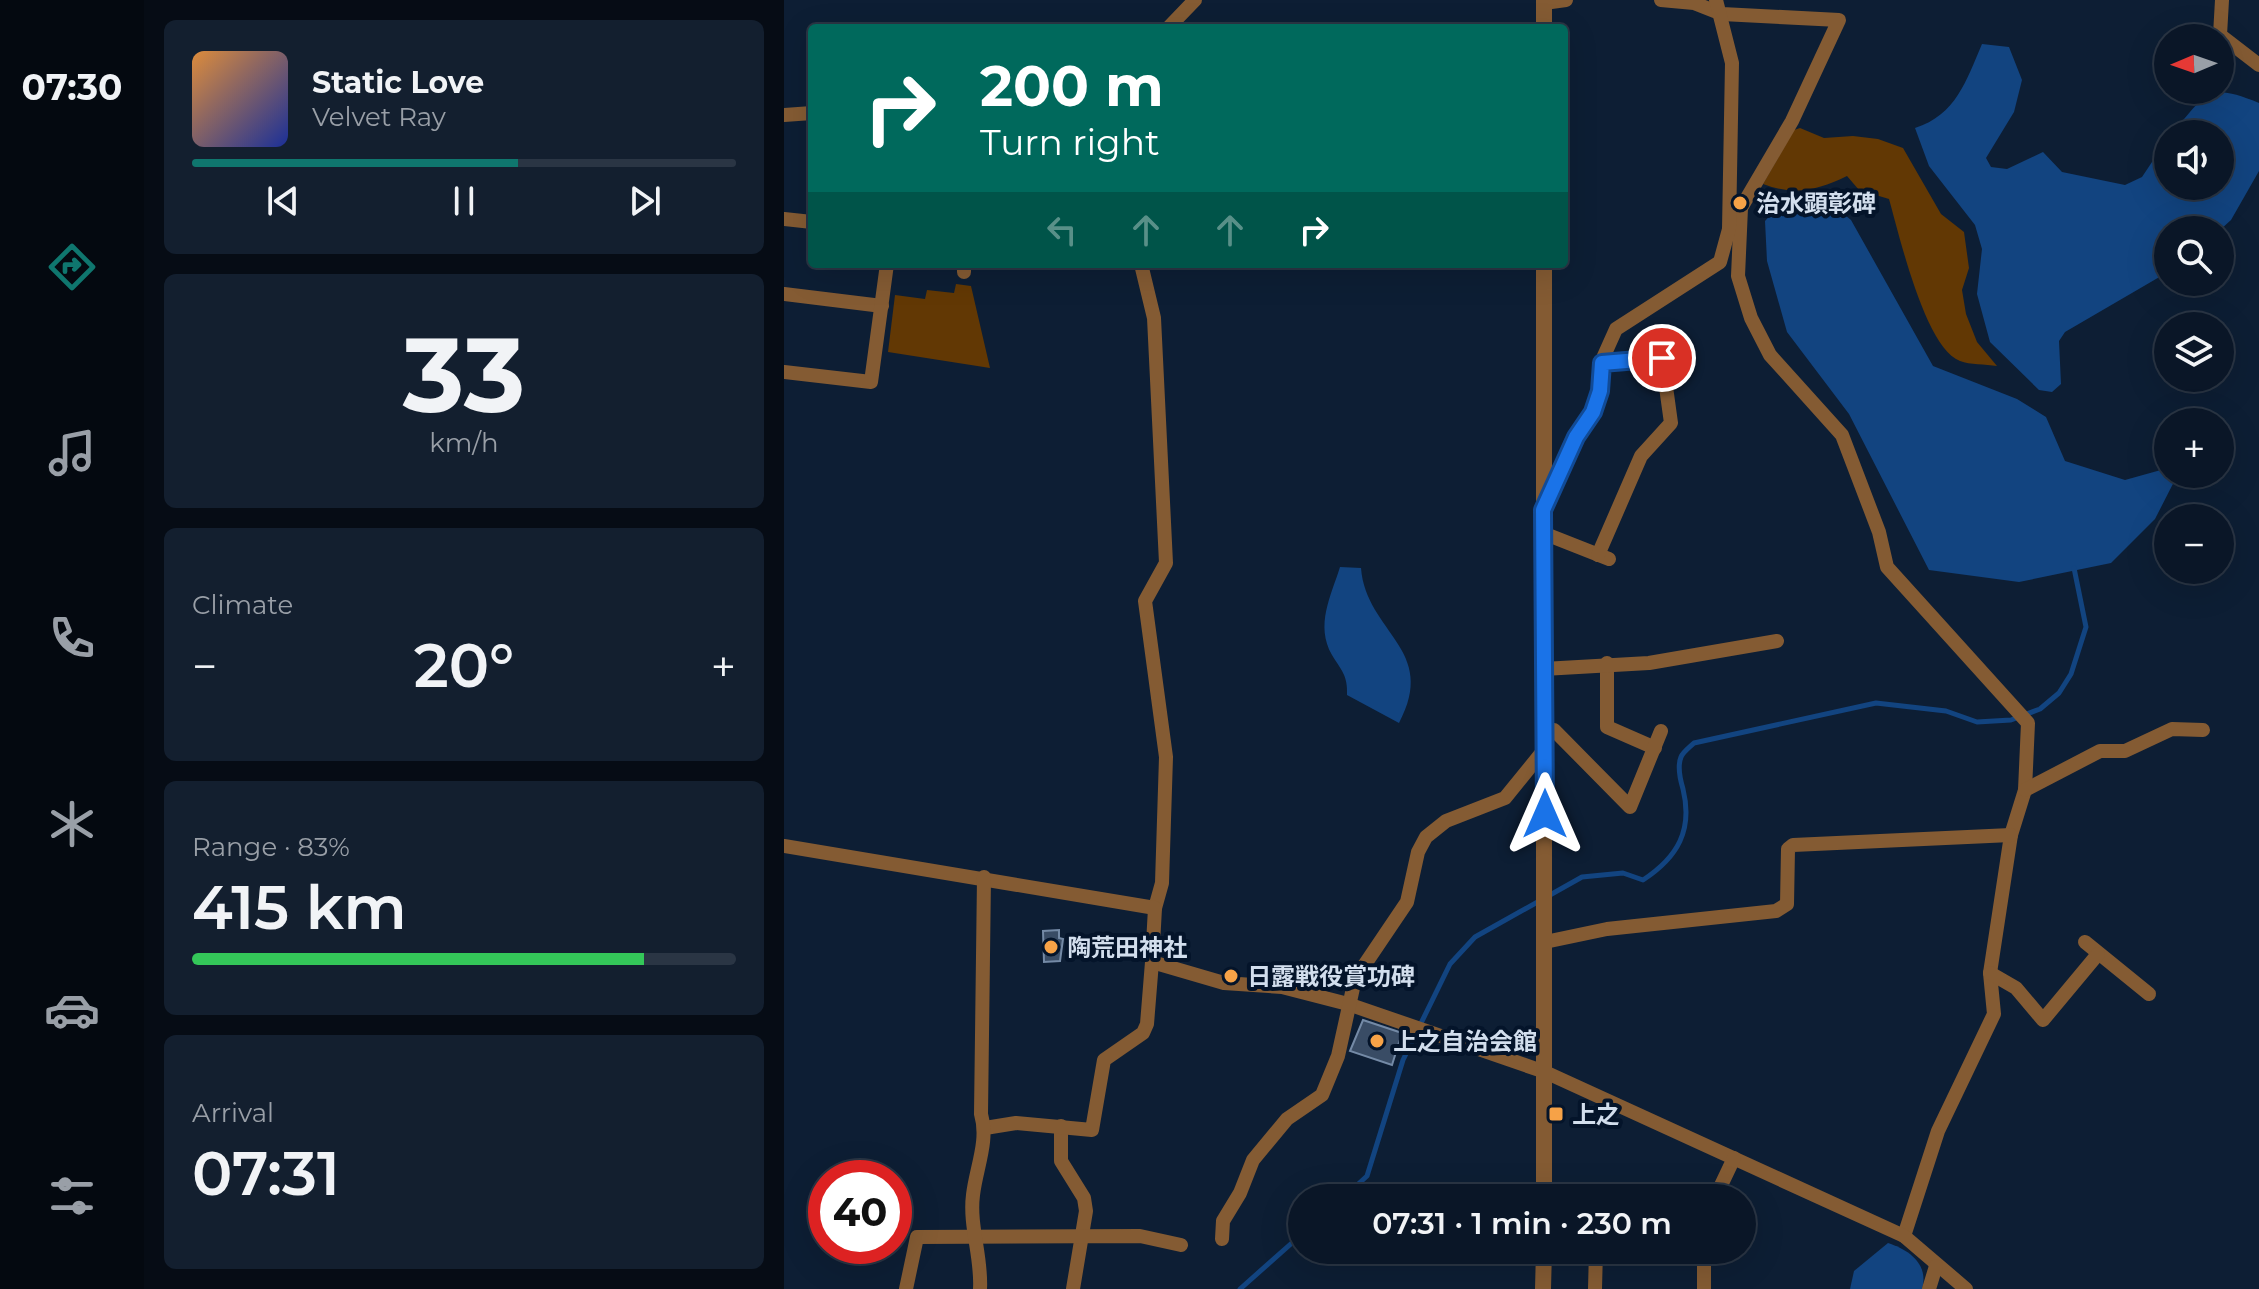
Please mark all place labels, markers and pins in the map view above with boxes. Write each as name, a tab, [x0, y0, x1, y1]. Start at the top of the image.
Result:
place label: 治水顕彰碑	[1756, 189, 1876, 218]
marker: 治水顕彰碑	[1731, 194, 1749, 212]
pin	[1628, 324, 1696, 392]
place label: 陶荒田神社	[1067, 933, 1187, 962]
marker: 陶荒田神社	[1042, 938, 1060, 956]
place label: 日露戦役賞功碑	[1247, 962, 1415, 991]
marker: 日露戦役賞功碑	[1222, 967, 1240, 985]
place label: 上之自治会館	[1393, 1027, 1537, 1056]
marker: 上之自治会館	[1368, 1032, 1386, 1050]
place label: 上之	[1572, 1100, 1620, 1129]
marker: 上之	[1547, 1105, 1565, 1123]

